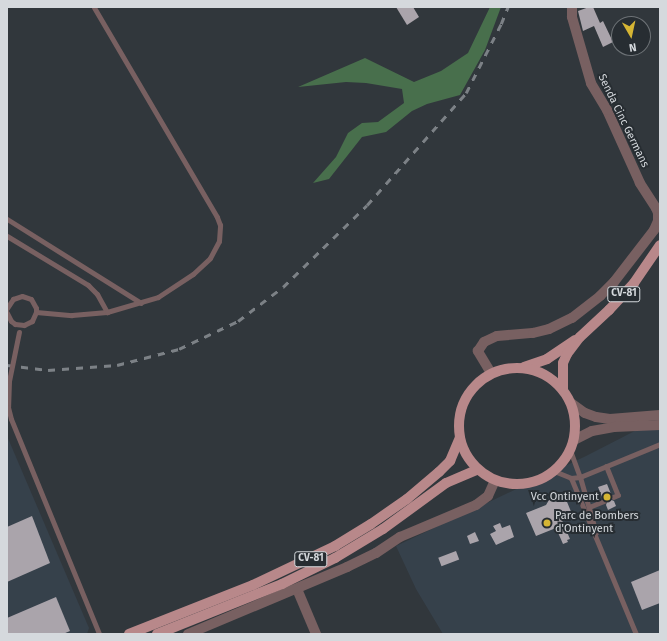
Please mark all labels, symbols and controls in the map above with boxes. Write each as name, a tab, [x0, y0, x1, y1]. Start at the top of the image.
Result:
north arrow	[611, 16, 651, 56]
text: N	[628, 40, 637, 54]
street label: Senda Cinc Germans	[595, 72, 651, 170]
road number: CV-81	[607, 286, 641, 302]
place label: Vcc Ontinyent	[531, 490, 599, 504]
marker: Vcc Ontinyent	[602, 492, 612, 502]
place label: Parc de Bombers d'Ontinyent	[555, 510, 639, 536]
marker: Parc de Bombers d'Ontinyent	[542, 518, 552, 528]
road number: CV-81	[294, 551, 328, 567]

